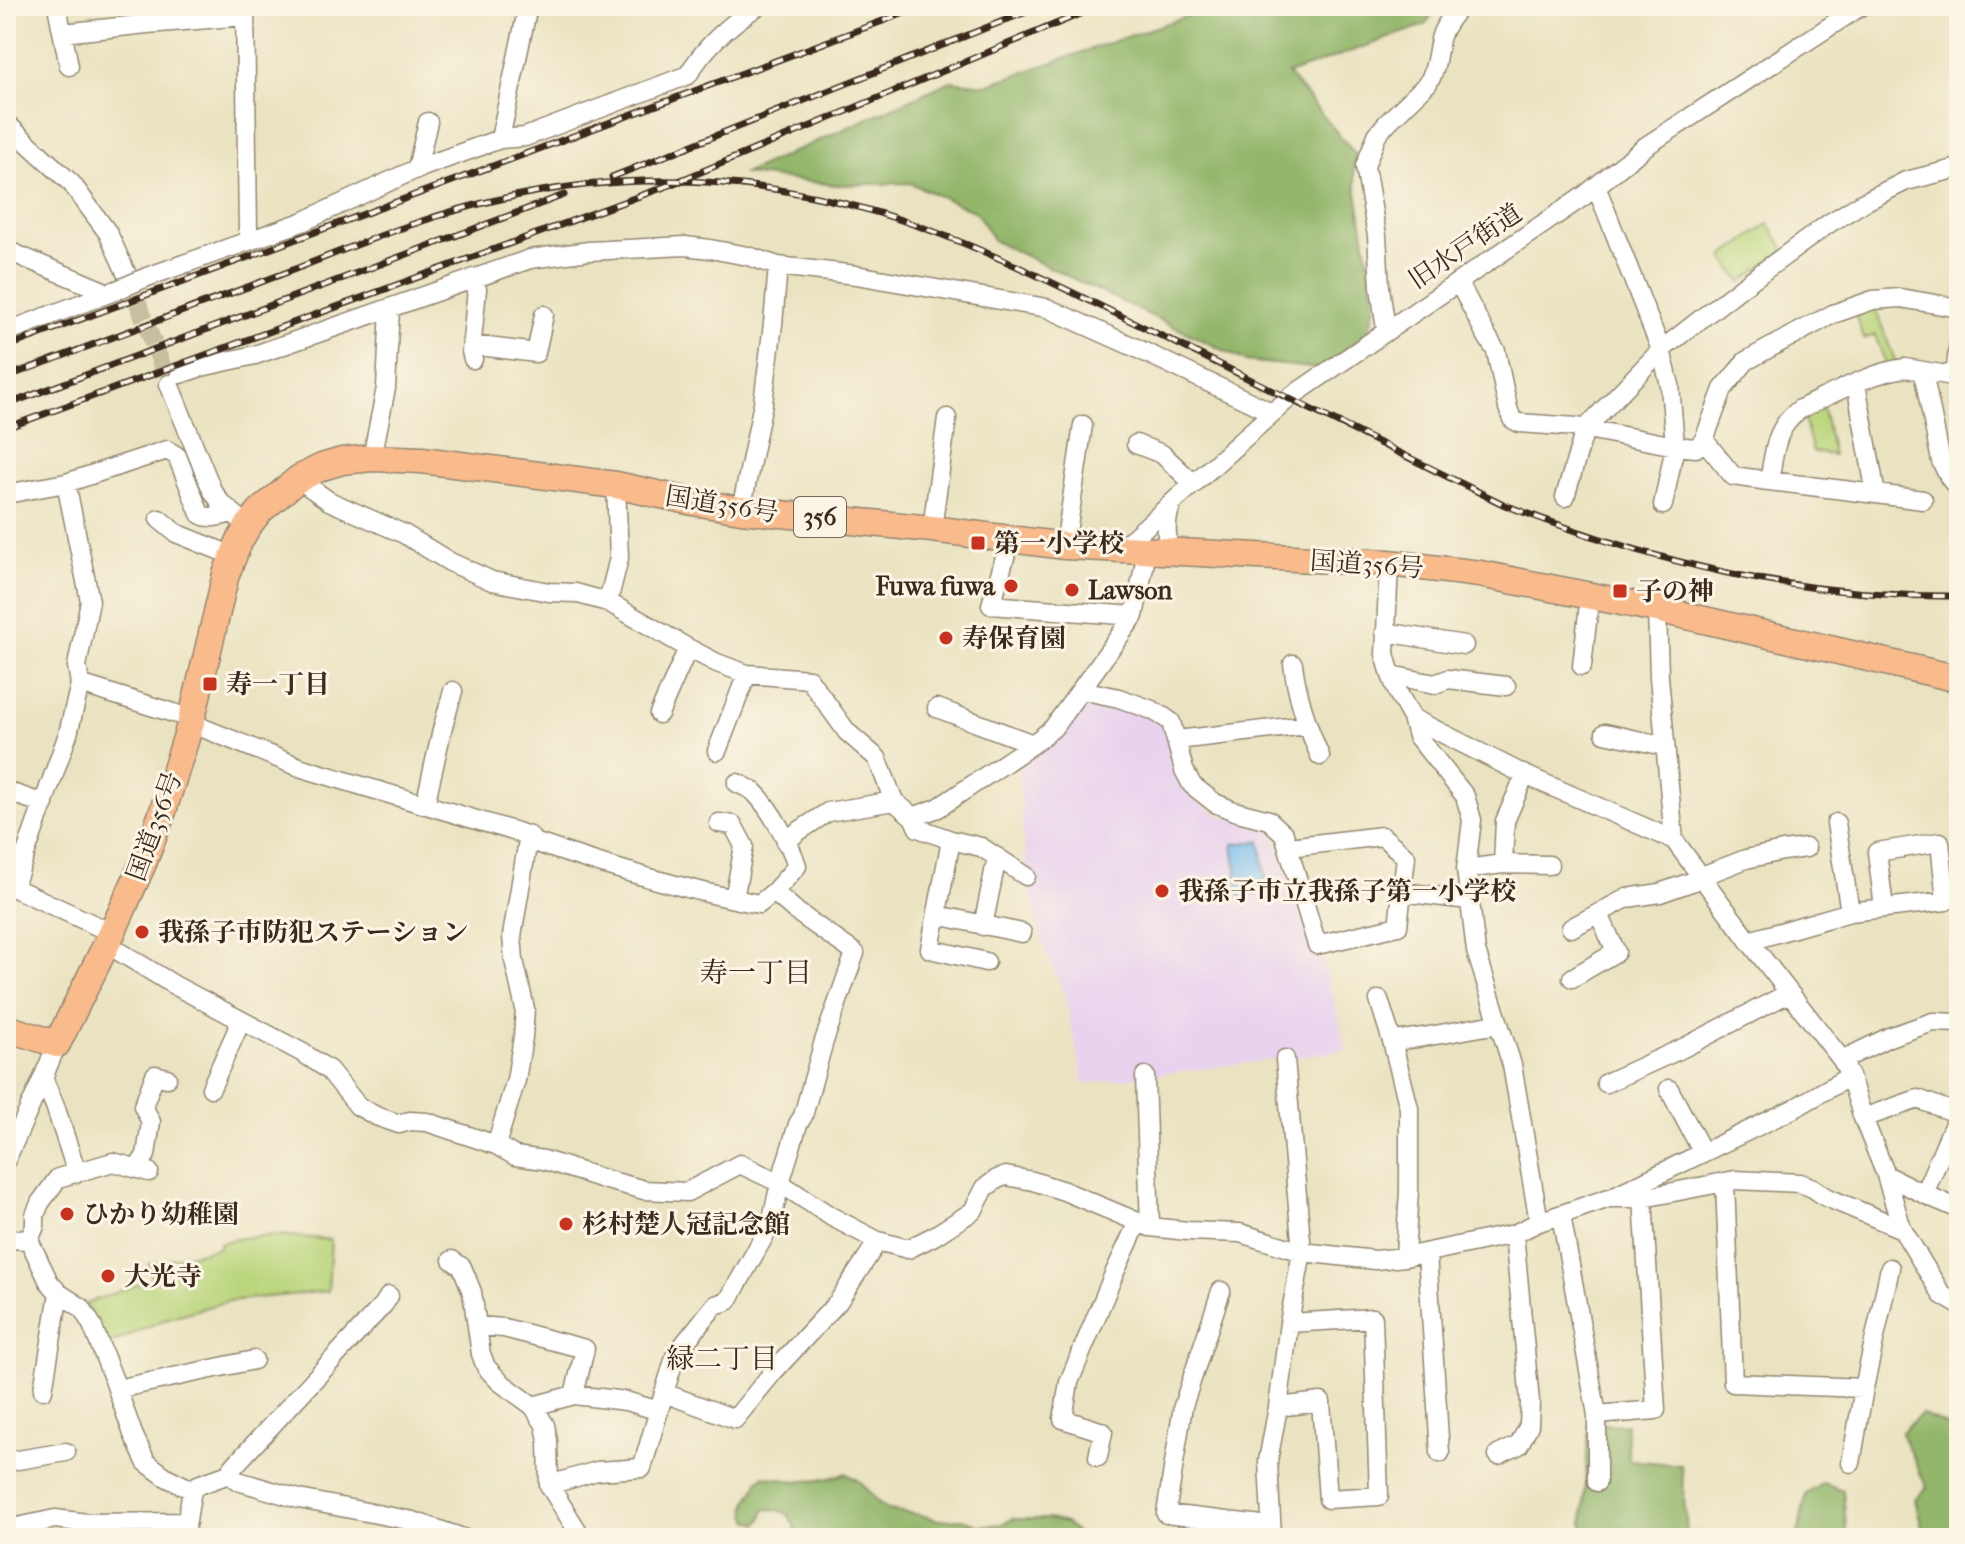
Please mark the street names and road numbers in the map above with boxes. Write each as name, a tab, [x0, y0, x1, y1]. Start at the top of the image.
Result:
street label: 旧水戸街道	[1403, 197, 1528, 296]
street label: 国道356号	[663, 480, 781, 529]
road number: 356	[794, 497, 846, 537]
street label: 国道356号	[1309, 545, 1425, 584]
street label: 国道356号	[120, 767, 189, 885]

